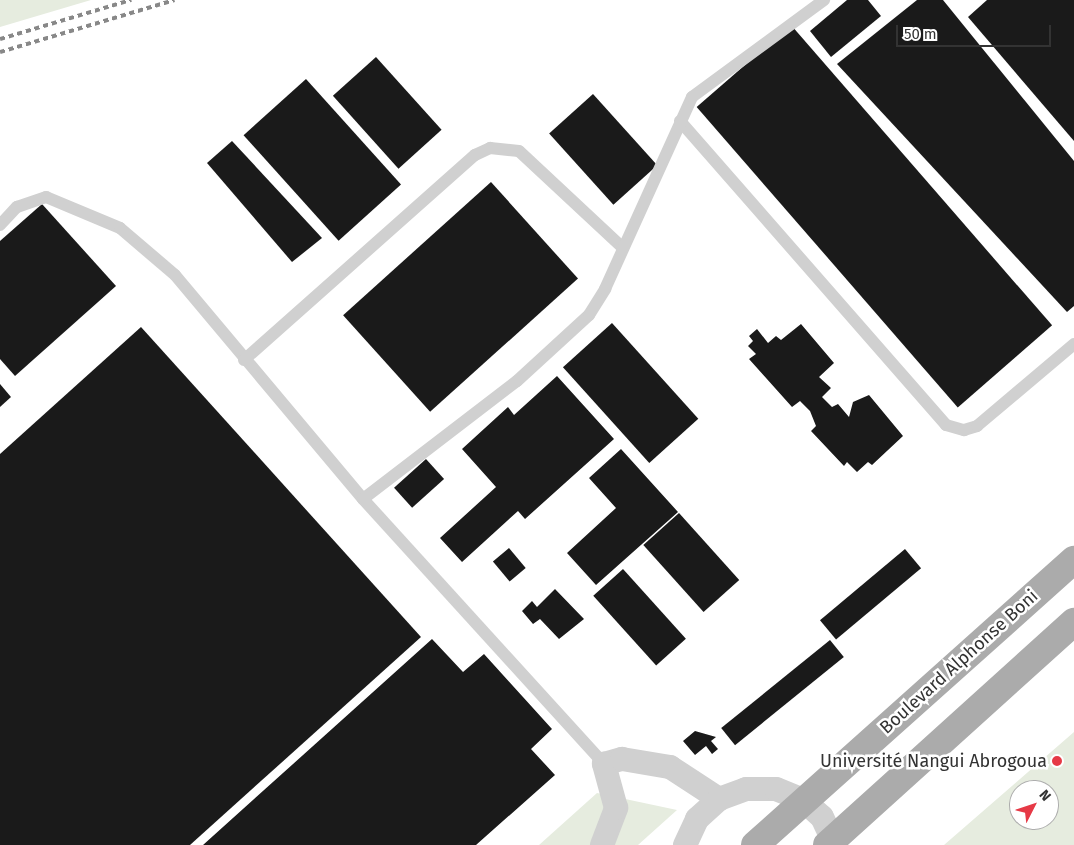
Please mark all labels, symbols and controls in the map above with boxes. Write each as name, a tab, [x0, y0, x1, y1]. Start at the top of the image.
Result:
scale bar	[899, 15, 1054, 47]
text: 50 m	[904, 25, 937, 43]
street label: Boulevard Alphonse Boni	[876, 585, 1042, 739]
place label: Université Nangui Abrogoua	[820, 750, 1047, 772]
marker: Université Nangui Abrogoua	[1051, 755, 1063, 767]
north arrow	[1009, 780, 1059, 830]
text: N	[1035, 786, 1054, 805]

